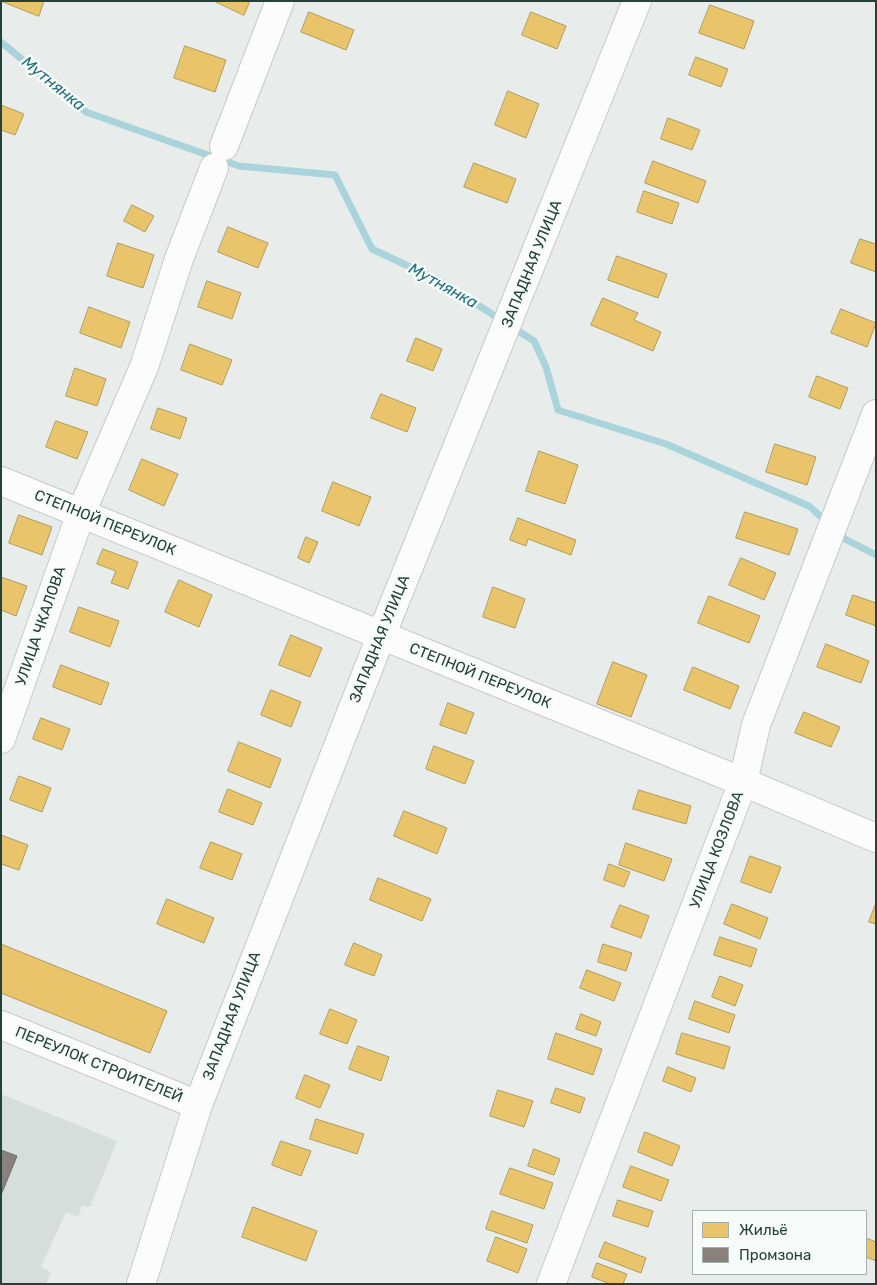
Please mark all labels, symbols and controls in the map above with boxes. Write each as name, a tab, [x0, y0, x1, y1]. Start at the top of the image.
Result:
water label: Мутнянка	[17, 53, 89, 115]
street label: ЗАПАДНАЯ УЛИЦА	[498, 197, 566, 331]
water label: Мутнянка	[405, 259, 481, 313]
street label: СТЕПНОЙ ПЕРЕУЛОК	[31, 486, 179, 560]
street label: УЛИЦА ЧКАЛОВА	[12, 564, 70, 688]
street label: ЗАПАДНАЯ УЛИЦА	[346, 572, 414, 706]
street label: СТЕПНОЙ ПЕРЕУЛОК	[406, 639, 554, 713]
street label: УЛИЦА КОЗЛОВА	[686, 789, 748, 911]
street label: ЗАПАДНАЯ УЛИЦА	[199, 949, 265, 1083]
street label: ПЕРЕУЛОК СТРОИТЕЛЕЙ	[13, 1023, 185, 1107]
legend	[692, 1210, 867, 1275]
text: Жильё	[739, 1221, 788, 1239]
text: Промзона	[739, 1246, 811, 1264]

